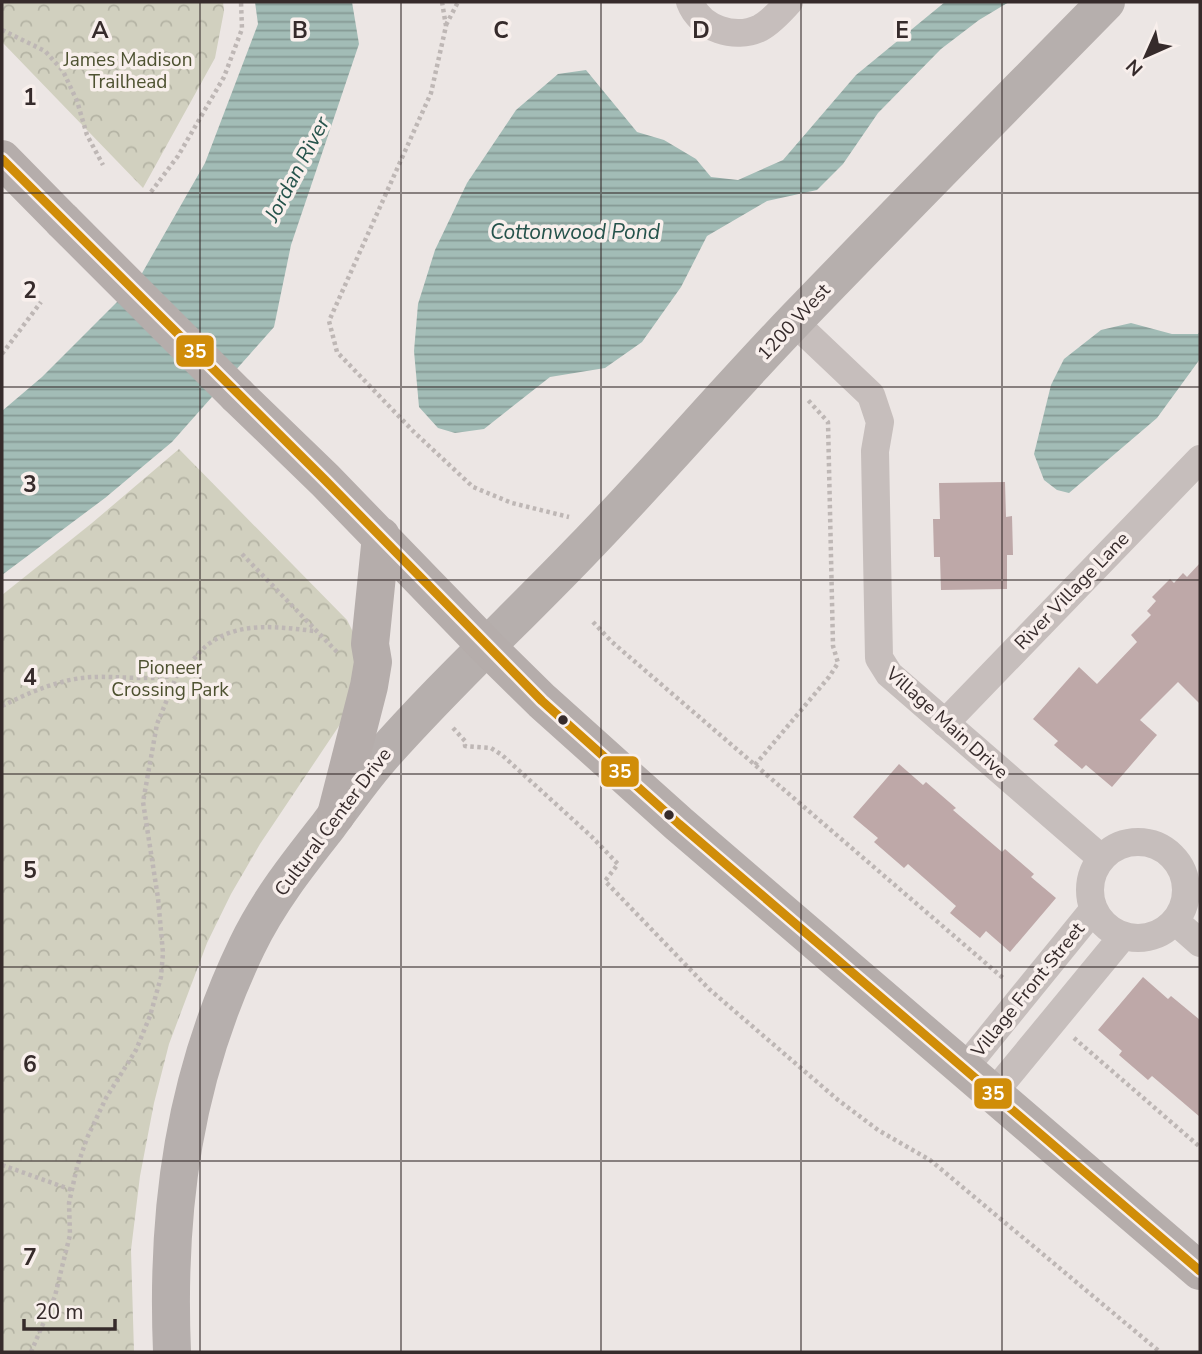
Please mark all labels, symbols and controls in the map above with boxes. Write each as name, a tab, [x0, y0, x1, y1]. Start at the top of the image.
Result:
text: A	[91, 15, 109, 46]
text: B	[292, 15, 308, 46]
text: C	[493, 15, 509, 46]
text: D	[692, 15, 710, 46]
text: E	[895, 15, 909, 46]
north arrow	[1111, 21, 1181, 91]
park label: James Madison Trailhead	[63, 47, 192, 95]
text: N	[1120, 53, 1149, 82]
text: 1	[23, 82, 37, 113]
water label: Jordan River	[257, 111, 337, 227]
water label: Cottonwood Pond	[490, 218, 661, 246]
text: 2	[23, 275, 37, 306]
street label: 1200 West	[752, 278, 837, 366]
line badge: 35	[175, 334, 215, 368]
text: 35	[184, 339, 206, 365]
text: 3	[23, 469, 37, 500]
street label: River Village Lane	[1009, 526, 1135, 656]
park label: Pioneer Crossing Park	[111, 655, 229, 703]
street label: Village Main Drive	[879, 660, 1014, 785]
text: 4	[23, 662, 37, 693]
unlabelled marker	[556, 713, 570, 727]
street label: Cultural Center Drive	[269, 742, 397, 902]
line badge: 35	[600, 755, 640, 788]
text: 35	[609, 759, 631, 785]
unlabelled marker	[662, 808, 676, 822]
text: 5	[23, 855, 37, 886]
street label: Village Front Street	[965, 917, 1091, 1064]
text: 6	[23, 1049, 37, 1080]
line badge: 35	[973, 1077, 1013, 1110]
text: 35	[982, 1081, 1004, 1107]
text: 7	[23, 1242, 37, 1273]
scale bar	[24, 1288, 116, 1332]
text: 20 m	[35, 1298, 84, 1326]

